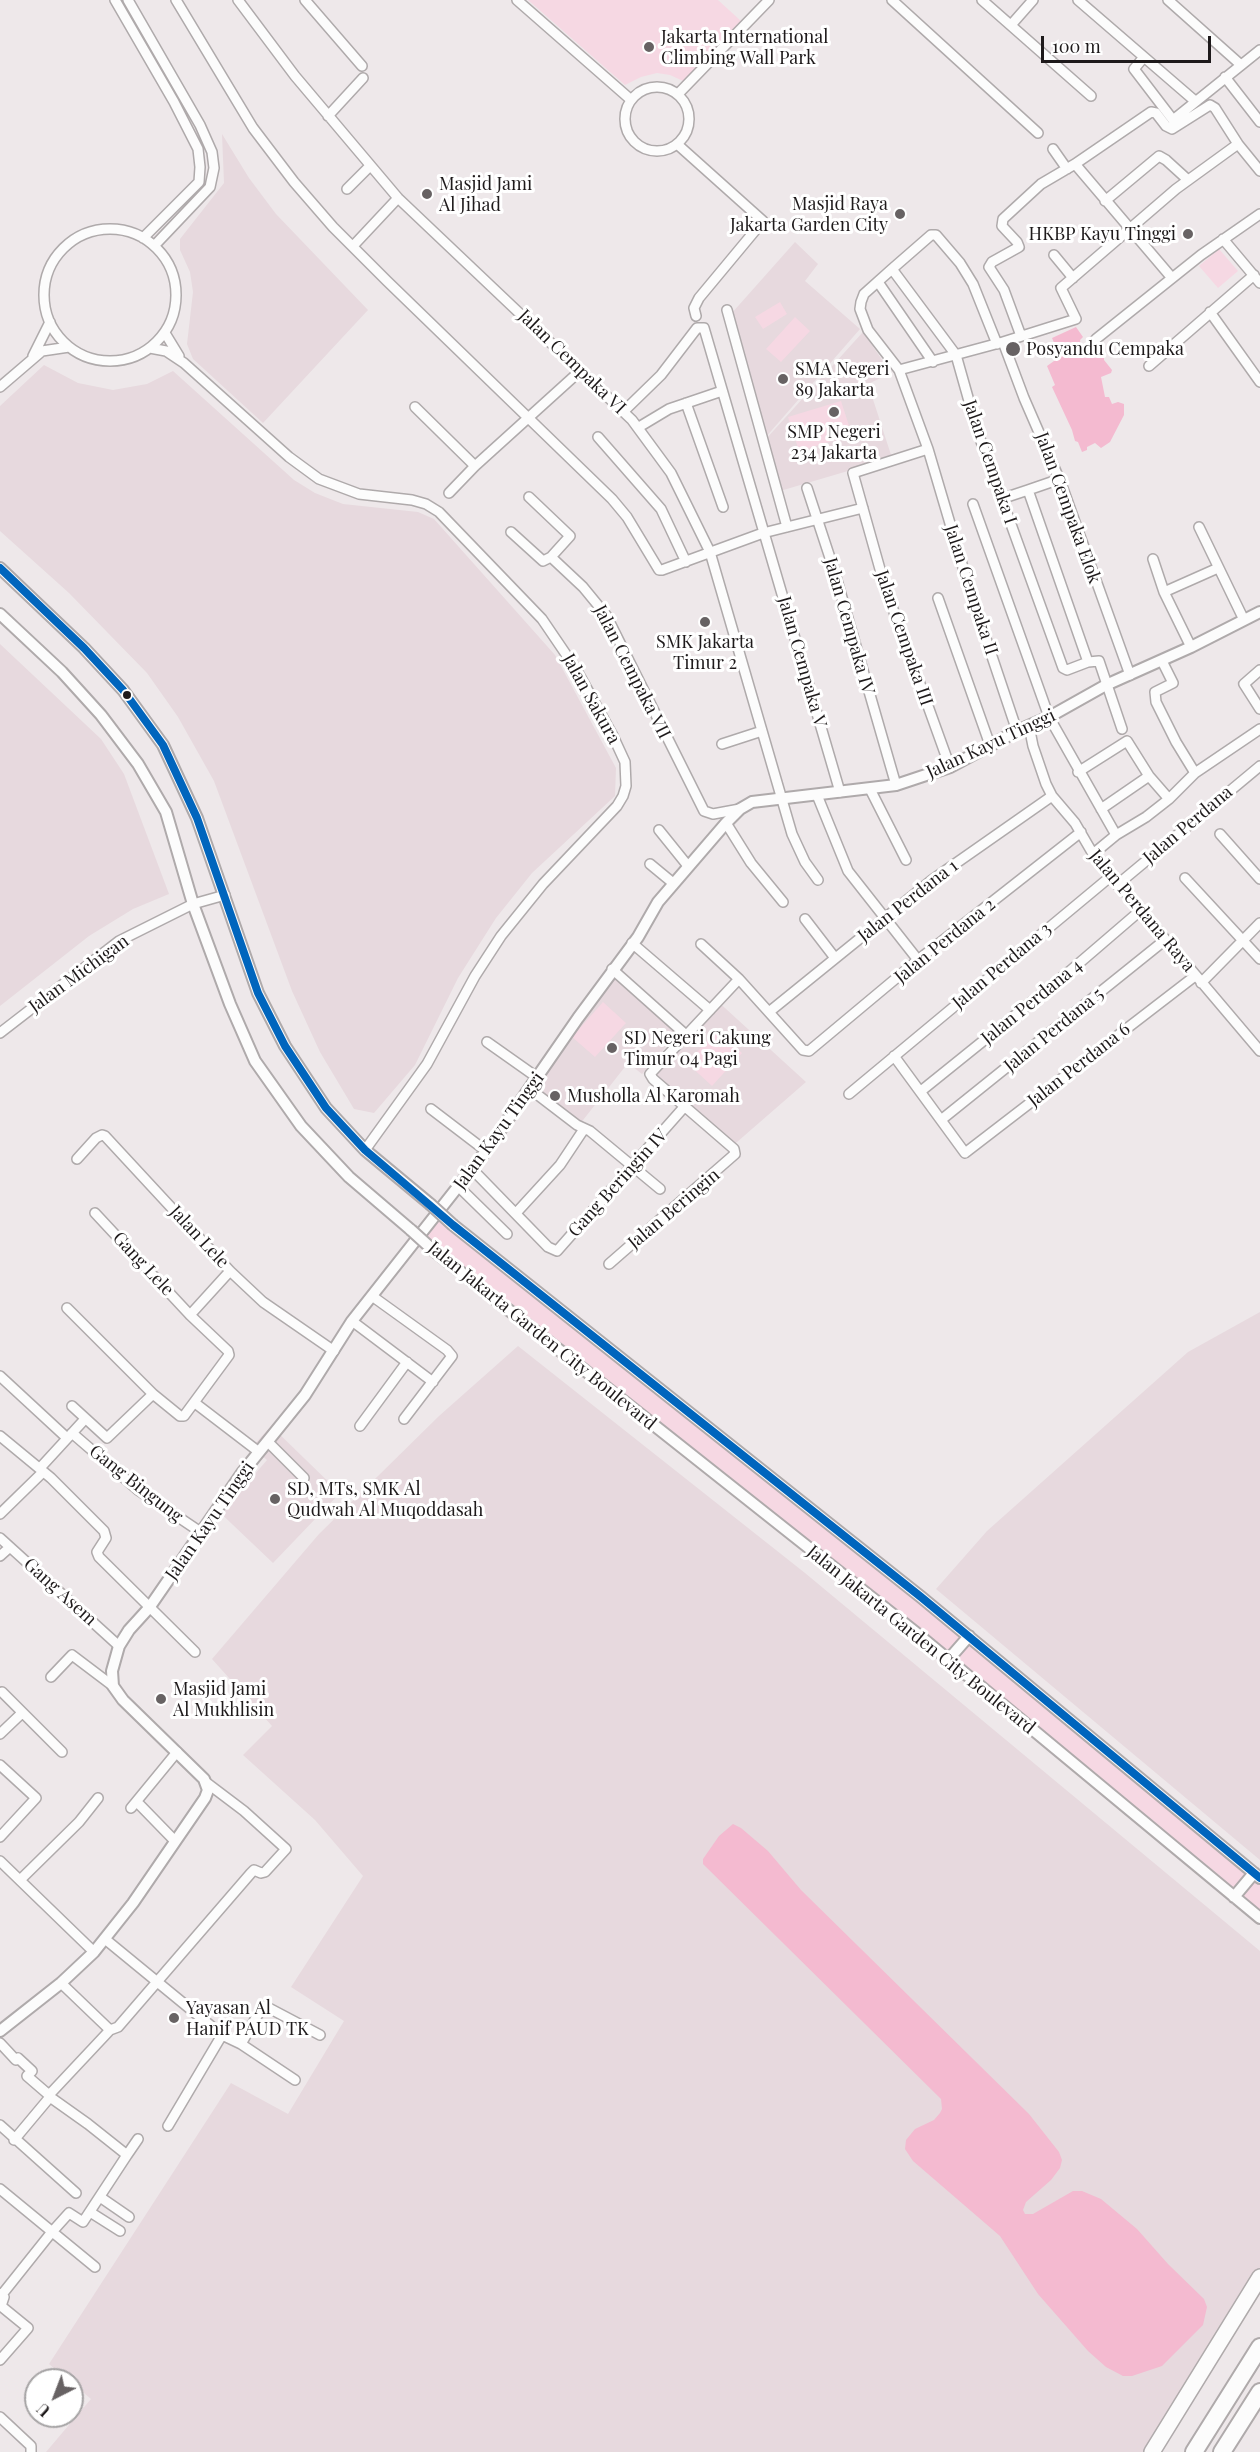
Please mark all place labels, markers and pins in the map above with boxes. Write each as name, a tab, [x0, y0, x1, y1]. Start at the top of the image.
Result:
place label: Jakarta International Climbing Wall Park	[661, 26, 828, 68]
marker: Jakarta International Climbing Wall Park	[642, 40, 656, 54]
place label: Masjid Jami Al Jihad	[439, 173, 532, 216]
marker: Masjid Jami Al Jihad	[420, 187, 434, 201]
place label: Masjid Raya Jakarta Garden City	[730, 193, 888, 236]
marker: Masjid Raya Jakarta Garden City	[893, 207, 907, 221]
place label: HKBP Kayu Tinggi	[1029, 223, 1176, 245]
marker: HKBP Kayu Tinggi	[1181, 227, 1195, 241]
place label: Posyandu Cempaka	[1026, 338, 1184, 360]
marker: Posyandu Cempaka	[1004, 340, 1022, 358]
place label: SMA Negeri 89 Jakarta	[795, 358, 889, 400]
marker: SMA Negeri 89 Jakarta	[776, 372, 790, 386]
marker: SMP Negeri 234 Jakarta	[827, 405, 841, 419]
place label: SMP Negeri 234 Jakarta	[787, 421, 881, 464]
marker: SMK Jakarta Timur 2	[698, 615, 712, 629]
place label: SMK Jakarta Timur 2	[656, 631, 754, 674]
unlabelled marker	[121, 689, 133, 701]
place label: SD Negeri Cakung Timur 04 Pagi	[624, 1027, 771, 1070]
marker: SD Negeri Cakung Timur 04 Pagi	[605, 1041, 619, 1055]
place label: Musholla Al Karomah	[567, 1085, 740, 1107]
marker: Musholla Al Karomah	[548, 1089, 562, 1103]
place label: SD, MTs, SMK Al Qudwah Al Muqoddasah	[287, 1478, 483, 1520]
marker: SD, MTs, SMK Al Qudwah Al Muqoddasah	[268, 1492, 282, 1506]
place label: Masjid Jami Al Mukhlisin	[173, 1678, 274, 1720]
marker: Masjid Jami Al Mukhlisin	[154, 1692, 168, 1706]
place label: Yayasan Al Hanif PAUD TK	[186, 1997, 309, 2040]
marker: Yayasan Al Hanif PAUD TK	[167, 2011, 181, 2025]

